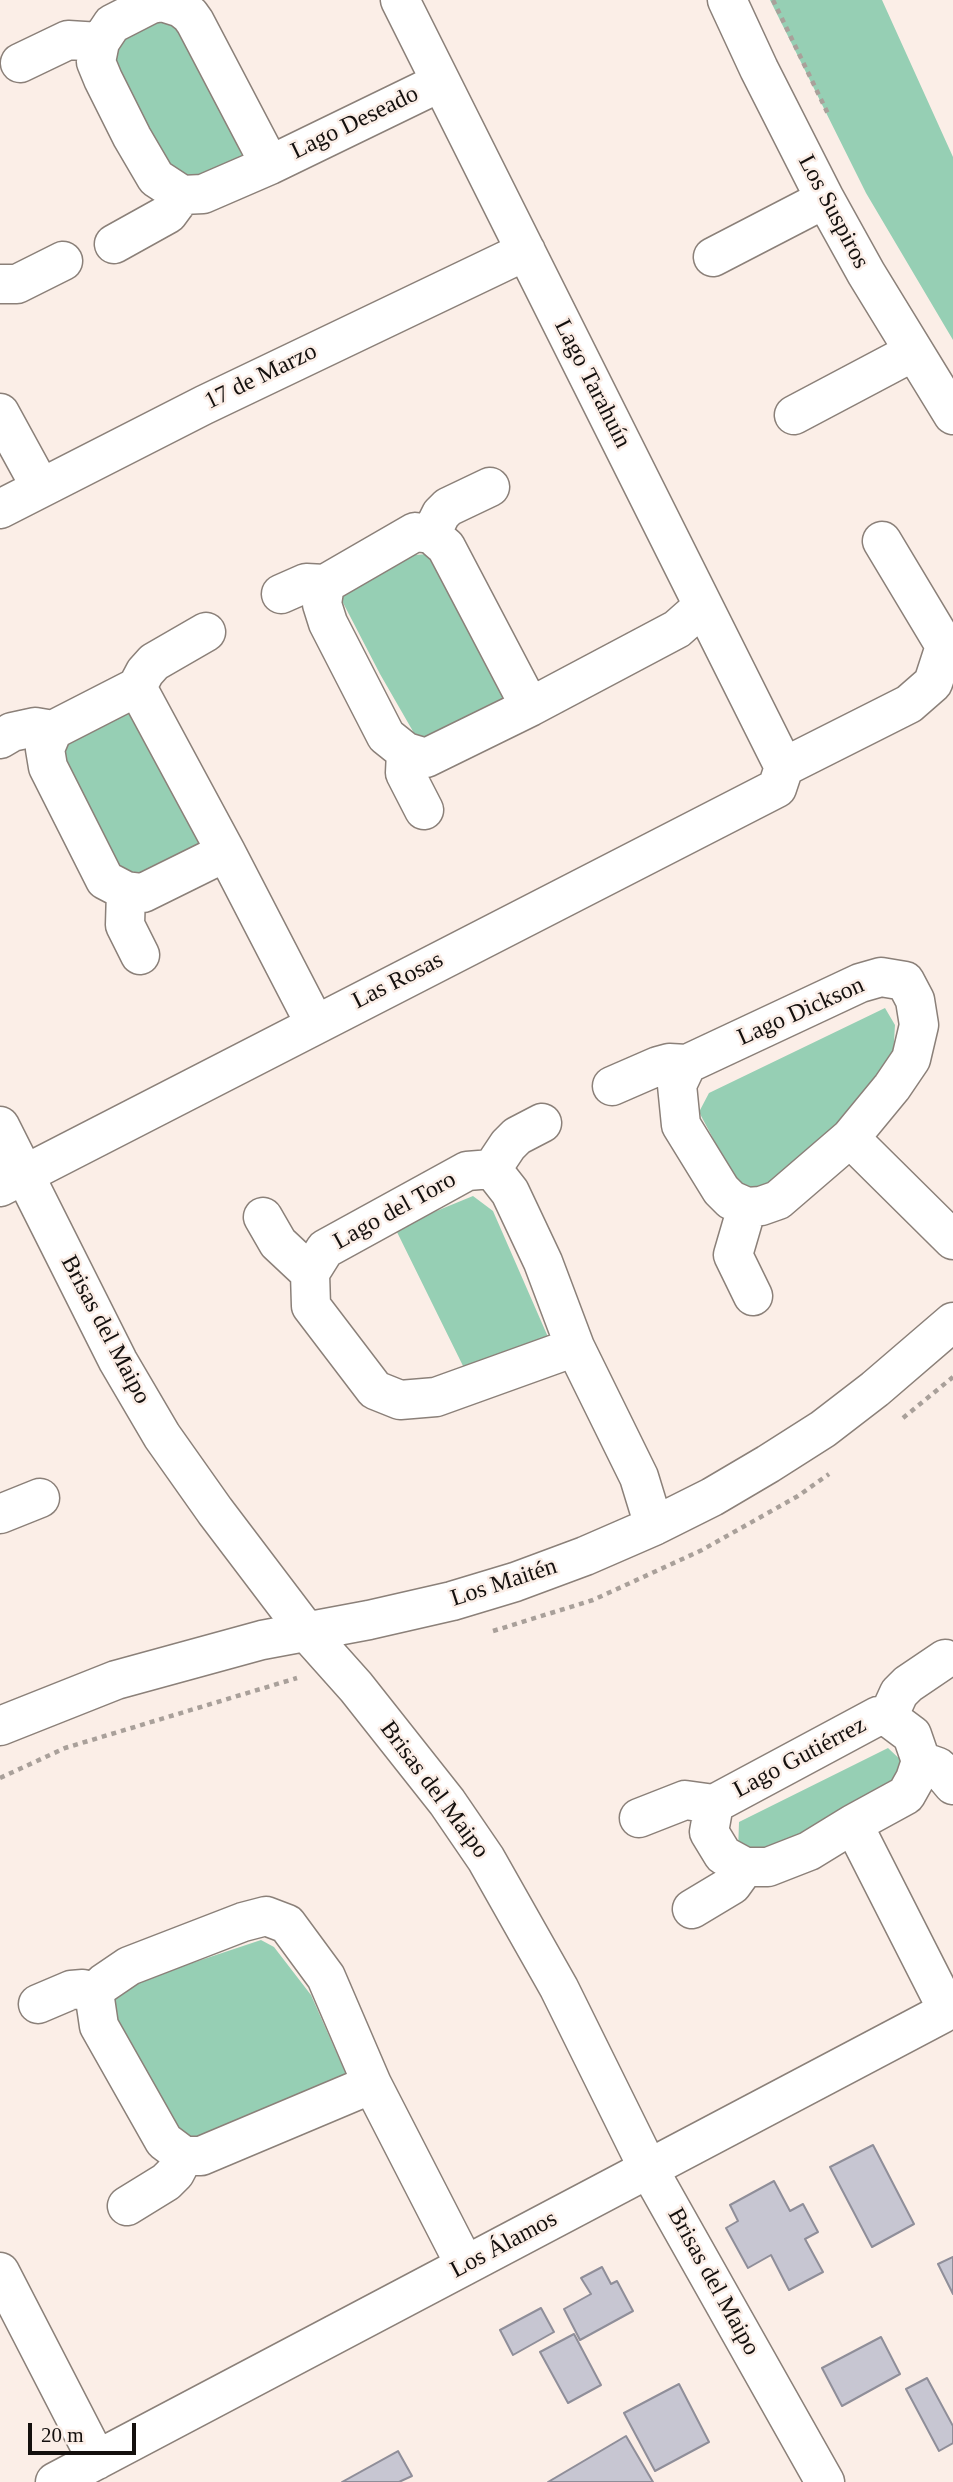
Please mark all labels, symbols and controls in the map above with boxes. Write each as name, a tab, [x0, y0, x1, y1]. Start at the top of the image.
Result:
street label: Lago Deseado	[287, 80, 423, 166]
street label: Los Suspiros	[791, 150, 875, 274]
street label: Lago Tarahuín	[547, 315, 637, 453]
street label: 17 de Marzo	[200, 337, 322, 417]
street label: Las Rosas	[348, 946, 448, 1016]
street label: Lago Dickson	[733, 971, 869, 1053]
street label: Lago del Toro	[329, 1166, 461, 1256]
street label: Brisas del Maipo	[54, 1251, 156, 1409]
street label: Los Maitén	[447, 1552, 561, 1614]
street label: Lago Gutiérrez	[729, 1711, 871, 1805]
street label: Brisas del Maipo	[373, 1716, 495, 1864]
street label: Brisas del Maipo	[661, 2203, 765, 2361]
street label: Los Álamos	[446, 2205, 562, 2285]
scale bar	[32, 2408, 140, 2452]
text: 20 m	[41, 2423, 84, 2447]

